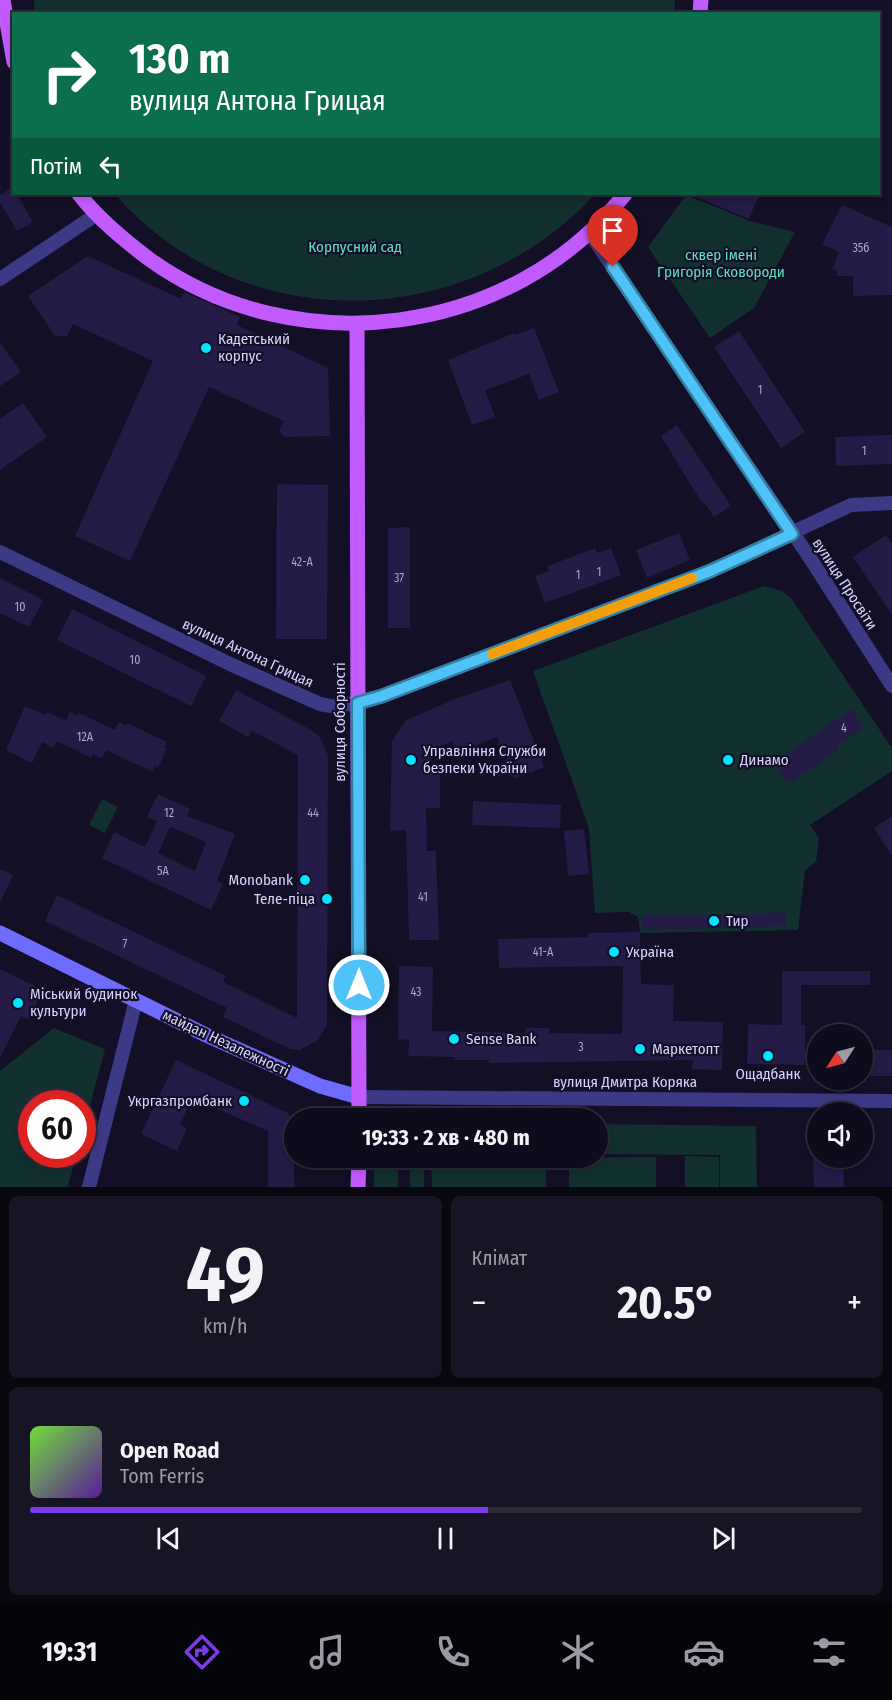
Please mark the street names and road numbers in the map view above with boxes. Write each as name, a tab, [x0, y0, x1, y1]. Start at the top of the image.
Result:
street label: вулиця Просвіти	[809, 535, 881, 633]
street label: вулиця Антона Грицая	[180, 615, 316, 691]
street label: вулиця Соборності	[331, 662, 349, 782]
street label: майдан Незалежності	[160, 1006, 292, 1080]
street label: вулиця Дмитра Коряка	[553, 1073, 697, 1091]

